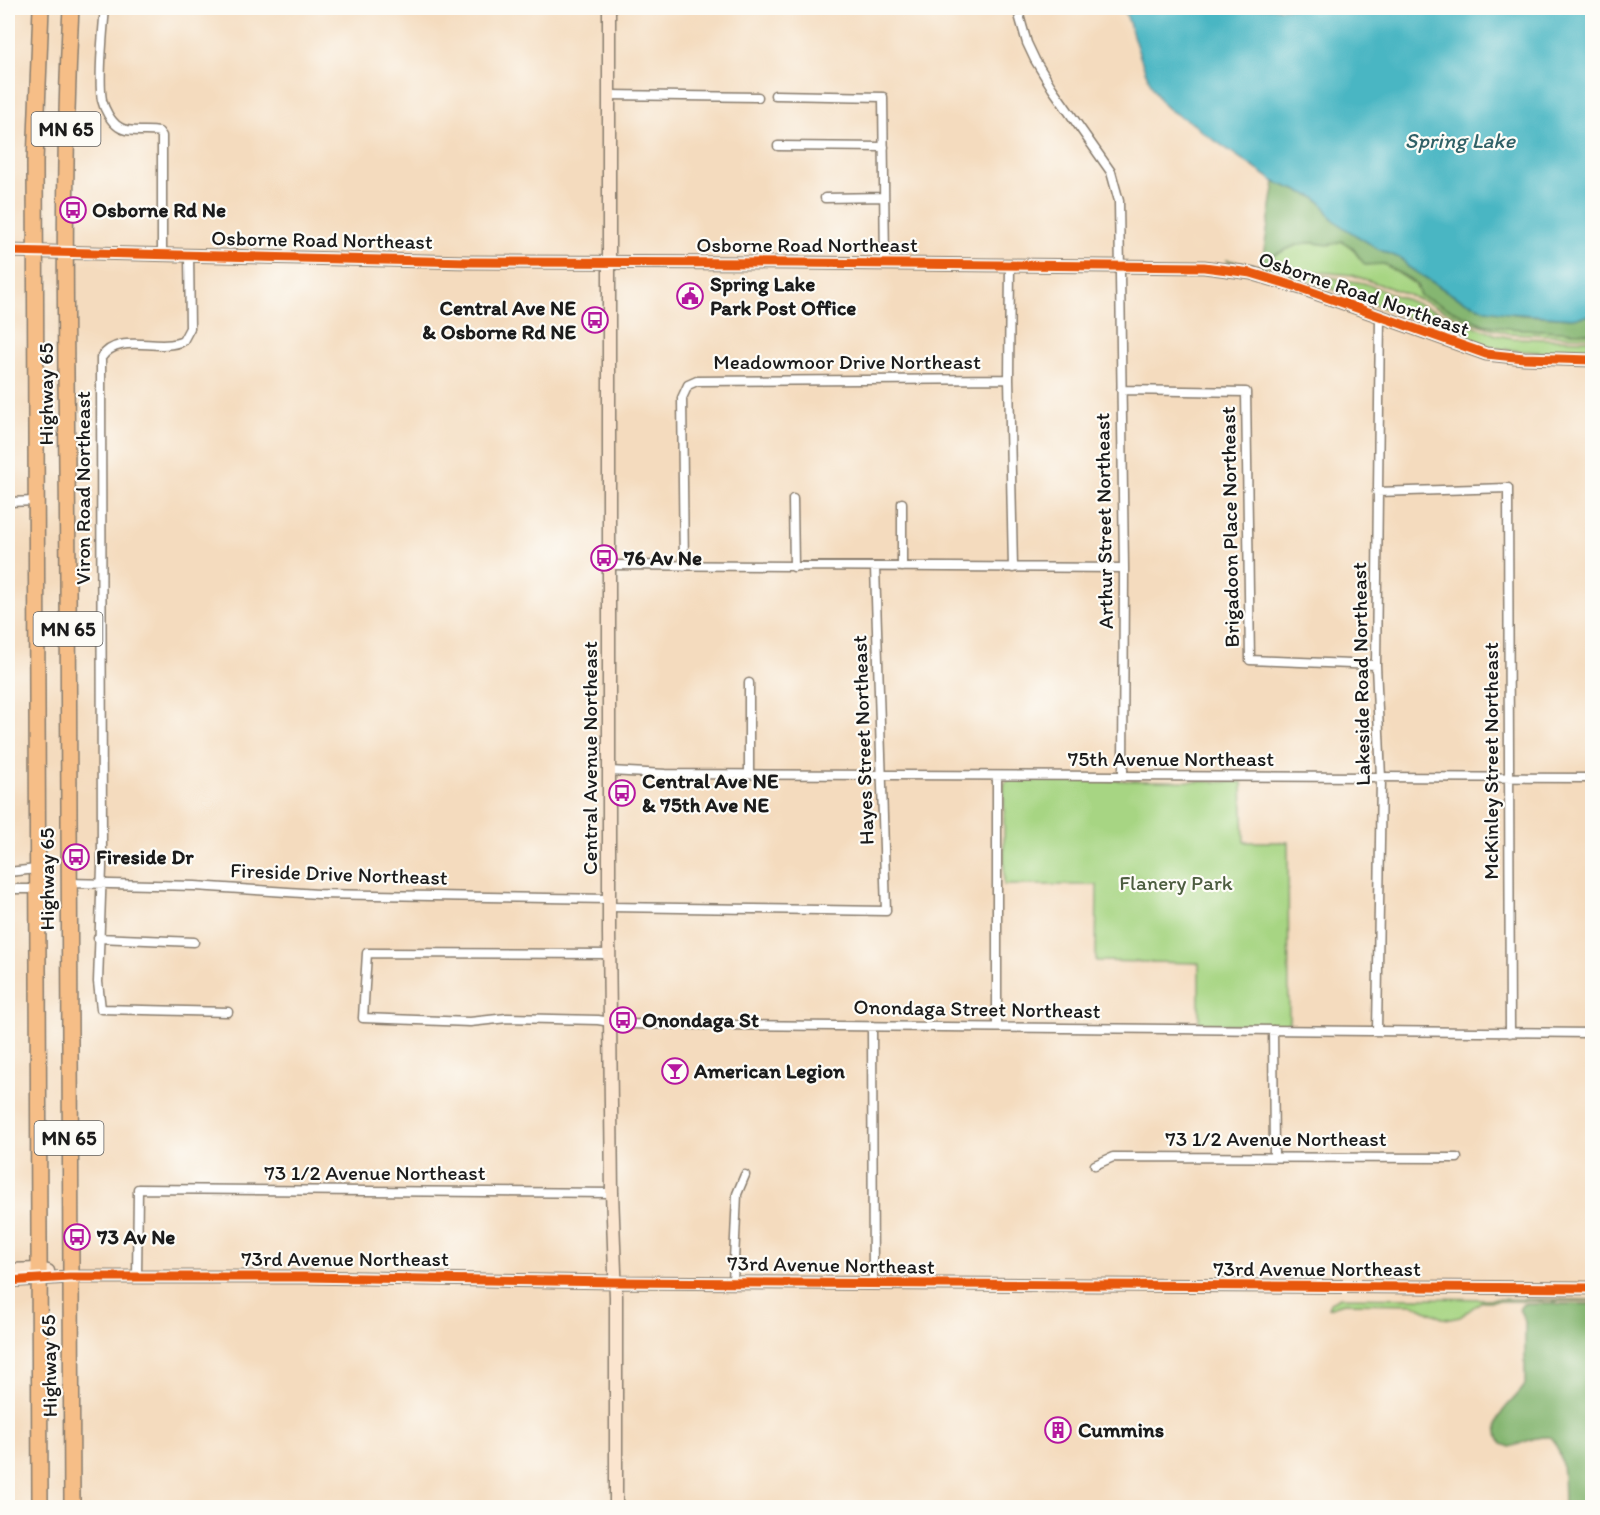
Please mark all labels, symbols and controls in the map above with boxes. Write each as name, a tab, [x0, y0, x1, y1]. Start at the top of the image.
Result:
road number: MN 65	[32, 112, 100, 146]
water label: Spring Lake	[1405, 127, 1517, 154]
bus stop icon: Osborne Rd Ne	[58, 195, 88, 225]
place label: Osborne Rd Ne	[92, 197, 226, 222]
street label: Osborne Road Northeast	[211, 225, 433, 254]
street label: Osborne Road Northeast	[696, 232, 918, 257]
street label: Osborne Road Northeast	[1255, 246, 1473, 341]
place label: Spring Lake Park Post Office	[710, 271, 856, 320]
public building icon: Spring Lake Park Post Office	[675, 281, 705, 311]
place label: Central Ave NE & Osborne Rd NE	[422, 295, 576, 344]
bus stop icon: Central Ave NE & Osborne Rd NE	[580, 305, 610, 335]
street label: Highway 65	[33, 343, 58, 445]
street label: Meadowmoor Drive Northeast	[713, 349, 981, 374]
street label: Viron Road Northeast	[70, 391, 95, 585]
street label: Brigadoon Place Northeast	[1215, 406, 1244, 648]
street label: Arthur Street Northeast	[1089, 413, 1118, 629]
bus stop icon: 76 Av Ne	[589, 543, 619, 573]
place label: 76 Av Ne	[623, 545, 702, 570]
street label: Lakeside Road Northeast	[1346, 562, 1375, 786]
road number: MN 65	[34, 612, 103, 646]
street label: Hayes Street Northeast	[846, 634, 879, 845]
street label: Central Avenue Northeast	[577, 641, 602, 875]
street label: McKinley Street Northeast	[1478, 642, 1503, 880]
street label: 75th Avenue Northeast	[1068, 746, 1274, 771]
place label: Central Ave NE & 75th Ave NE	[642, 768, 779, 817]
bus stop icon: Central Ave NE & 75th Ave NE	[607, 778, 637, 808]
street label: Highway 65	[34, 828, 59, 930]
bus stop icon: Fireside Dr	[61, 842, 91, 872]
place label: Fireside Dr	[96, 844, 194, 869]
street label: Fireside Drive Northeast	[230, 857, 448, 890]
park label: Flanery Park	[1119, 870, 1233, 895]
street label: Onondaga Street Northeast	[853, 994, 1101, 1023]
bus stop icon: Onondaga St	[608, 1005, 638, 1035]
place label: Onondaga St	[642, 1007, 759, 1033]
bar icon: American Legion	[660, 1056, 690, 1086]
place label: American Legion	[693, 1058, 845, 1084]
road number: MN 65	[34, 1121, 104, 1155]
street label: 73 1/2 Avenue Northeast	[1165, 1126, 1387, 1151]
street label: 73 1/2 Avenue Northeast	[264, 1160, 486, 1185]
bus stop icon: 73 Av Ne	[62, 1222, 92, 1252]
place label: 73 Av Ne	[96, 1224, 175, 1249]
street label: 73rd Avenue Northeast	[241, 1246, 449, 1271]
street label: 73rd Avenue Northeast	[727, 1250, 935, 1279]
street label: 73rd Avenue Northeast	[1213, 1256, 1421, 1281]
street label: Highway 65	[35, 1314, 62, 1418]
building icon: Cummins	[1043, 1415, 1073, 1445]
place label: Cummins	[1078, 1417, 1164, 1442]

